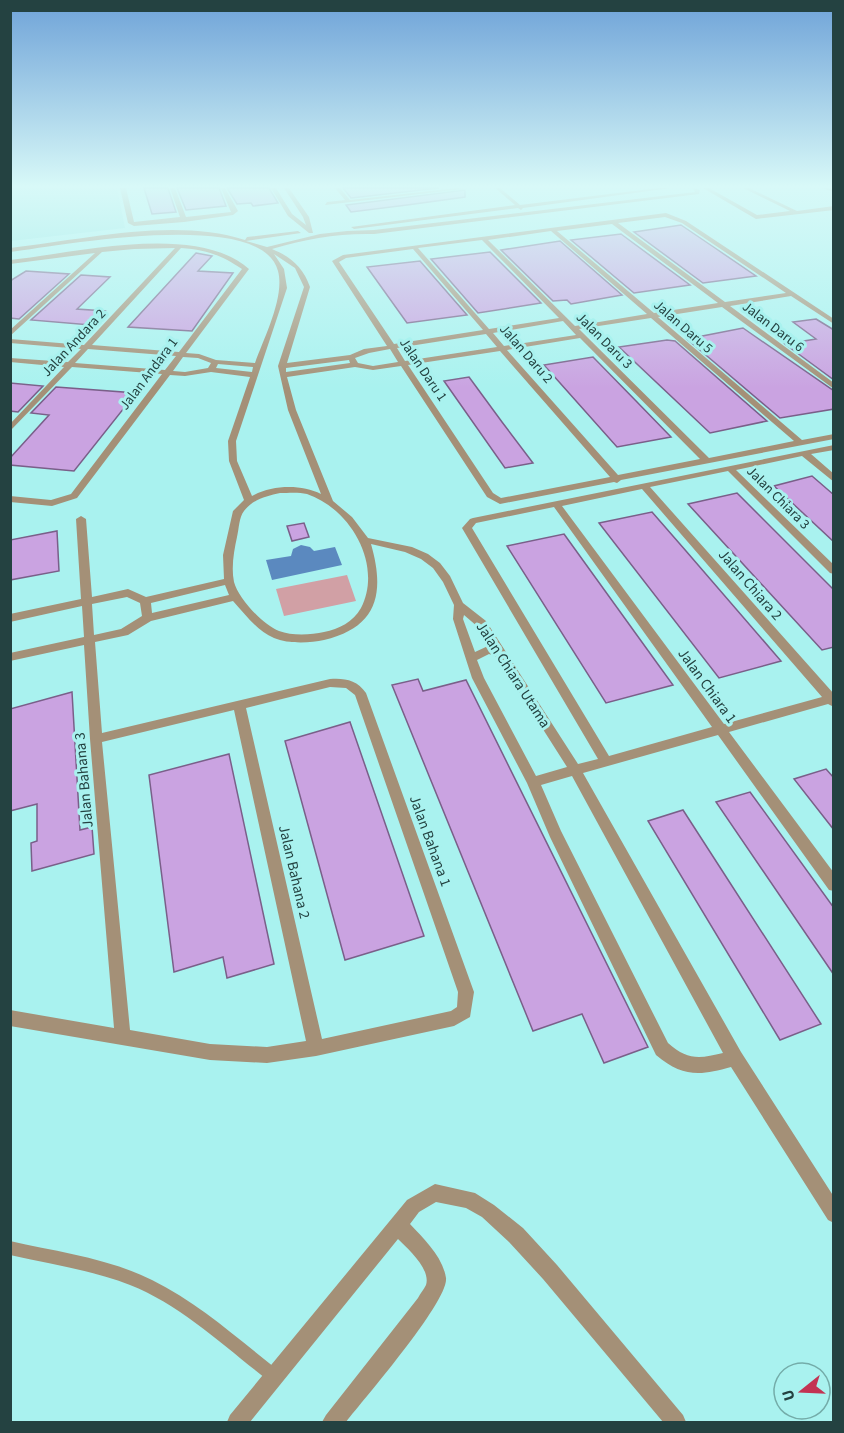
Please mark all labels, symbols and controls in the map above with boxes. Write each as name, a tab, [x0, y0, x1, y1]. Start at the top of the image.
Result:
street label: Jalan Daru 5	[649, 296, 717, 358]
street label: Jalan Daru 6	[738, 297, 808, 357]
street label: Jalan Andara 2	[37, 305, 111, 381]
street label: Jalan Daru 3	[571, 308, 637, 374]
street label: Jalan Daru 2	[495, 320, 557, 388]
street label: Jalan Andara 1	[115, 334, 183, 414]
street label: Jalan Daru 1	[394, 334, 452, 406]
street label: Jalan Chiara 3	[742, 462, 814, 534]
street label: Jalan Chiara 2	[713, 545, 787, 625]
street label: Jalan Chiara Utama	[471, 618, 555, 732]
street label: Jalan Chiara 1	[673, 644, 741, 728]
street label: Jalan Bahana 3	[69, 731, 99, 829]
street label: Jalan Bahana 1	[404, 792, 456, 890]
street label: Jalan Bahana 2	[273, 823, 315, 921]
north arrow	[772, 1361, 832, 1421]
text: U	[777, 1387, 801, 1404]

